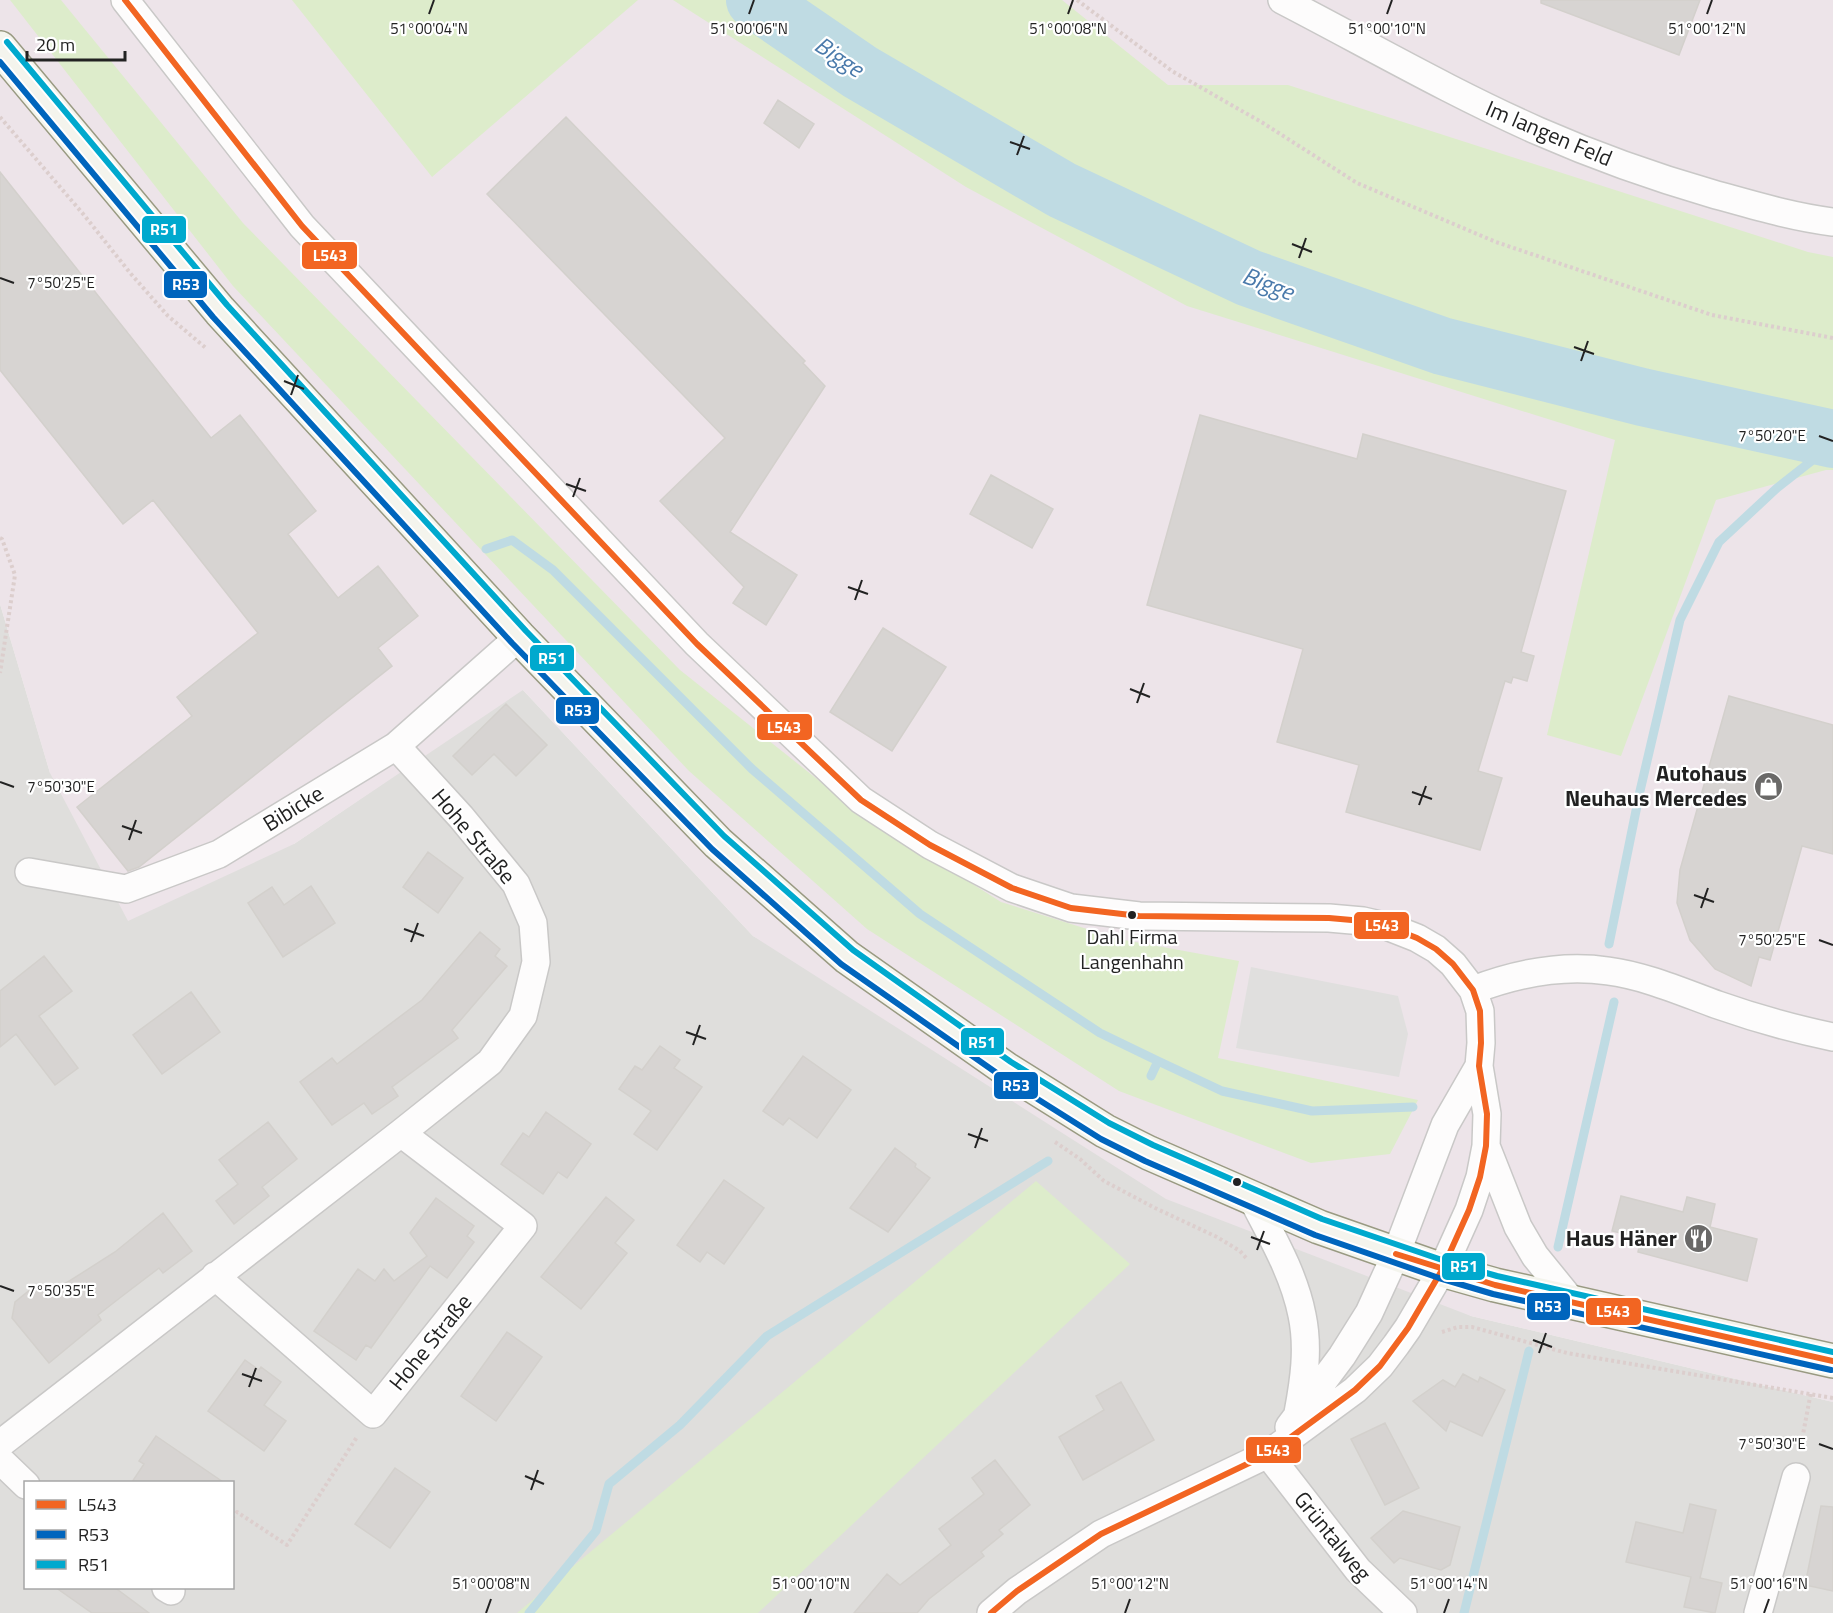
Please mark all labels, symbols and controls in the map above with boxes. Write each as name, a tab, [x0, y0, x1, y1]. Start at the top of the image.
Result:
text: 51°00'04"N	[390, 17, 468, 40]
text: 51°00'06"N	[710, 17, 788, 40]
text: 51°00'08"N	[1029, 17, 1107, 40]
text: 51°00'10"N	[1348, 17, 1426, 40]
text: 51°00'12"N	[1668, 17, 1746, 40]
scale bar	[27, 24, 124, 62]
water label: Bigge	[808, 27, 873, 87]
text: 20 m	[36, 31, 75, 58]
street label: Im langen Feld	[1480, 91, 1618, 175]
line badge: R51	[141, 215, 187, 244]
text: R51	[150, 217, 178, 241]
line badge: L543	[301, 241, 358, 270]
text: L543	[313, 243, 347, 267]
water label: Bigge	[1237, 257, 1301, 310]
line badge: R53	[163, 270, 208, 299]
text: 7°50'25"E	[27, 271, 95, 294]
text: R53	[172, 272, 200, 296]
text: 7°50'20"E	[1738, 424, 1806, 447]
line badge: R51	[529, 644, 575, 672]
text: R51	[538, 646, 566, 670]
line badge: R53	[555, 696, 600, 725]
text: R53	[564, 698, 592, 722]
line badge: L543	[756, 713, 813, 741]
text: L543	[767, 715, 801, 739]
place label: Autohaus Neuhaus Mercedes	[1565, 756, 1747, 815]
shop icon: Autohaus Neuhaus Mercedes	[1752, 770, 1784, 802]
text: 7°50'30"E	[27, 775, 95, 798]
street label: Bibicke	[256, 776, 330, 840]
street label: Hohe Straße	[424, 781, 524, 891]
marker: Dahl Firma Langenhahn	[1126, 909, 1138, 921]
line badge: L543	[1353, 911, 1410, 940]
text: L543	[1365, 913, 1399, 937]
place label: Dahl Firma Langenhahn	[1080, 921, 1184, 977]
text: 7°50'25"E	[1738, 928, 1806, 951]
line badge: R51	[960, 1027, 1005, 1056]
text: R51	[968, 1030, 996, 1054]
line badge: R53	[993, 1071, 1039, 1100]
text: R53	[1002, 1073, 1030, 1097]
unlabelled marker	[1231, 1176, 1243, 1188]
place label: Haus Häner	[1566, 1221, 1677, 1255]
restaurant icon: Haus Häner	[1682, 1222, 1714, 1254]
line badge: R51	[1441, 1252, 1486, 1281]
text: R51	[1450, 1254, 1478, 1278]
text: 7°50'35"E	[27, 1279, 95, 1302]
street label: Hohe Straße	[380, 1286, 480, 1398]
line badge: R53	[1526, 1292, 1571, 1321]
text: R53	[1534, 1294, 1562, 1318]
line badge: L543	[1585, 1297, 1642, 1326]
text: L543	[1596, 1299, 1630, 1323]
text: 7°50'30"E	[1738, 1432, 1806, 1455]
line badge: L543	[1245, 1436, 1302, 1464]
text: L543	[1256, 1438, 1290, 1462]
legend	[24, 1481, 234, 1589]
street label: Grüntalweg	[1286, 1484, 1380, 1588]
text: L543	[78, 1491, 117, 1518]
text: R53	[78, 1521, 109, 1548]
text: R51	[78, 1551, 109, 1578]
text: 51°00'08"N	[452, 1572, 530, 1595]
text: 51°00'10"N	[772, 1572, 850, 1595]
text: 51°00'12"N	[1091, 1572, 1169, 1595]
text: 51°00'14"N	[1410, 1572, 1488, 1595]
text: 51°00'16"N	[1730, 1572, 1808, 1595]

